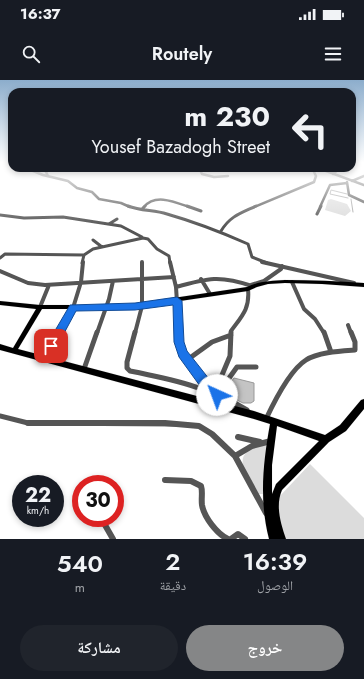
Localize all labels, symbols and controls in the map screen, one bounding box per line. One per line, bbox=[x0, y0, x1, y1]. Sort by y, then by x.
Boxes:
text: 16:37 bbox=[20, 3, 61, 25]
text: Routely bbox=[152, 41, 212, 67]
icon: search bbox=[20, 43, 42, 65]
icon: menu bbox=[322, 43, 344, 65]
text: 230 m bbox=[184, 96, 270, 137]
icon: left bbox=[284, 104, 336, 156]
text: Yousef Bazadogh Street bbox=[92, 134, 270, 160]
pin bbox=[34, 329, 68, 363]
icon: arrive bbox=[40, 335, 62, 357]
position arrow bbox=[196, 374, 238, 416]
speed limit sign: 30 bbox=[72, 475, 124, 527]
text: 22 bbox=[25, 481, 51, 510]
text: km/h bbox=[27, 503, 49, 518]
text: 2 bbox=[165, 544, 180, 579]
text: 16:39 bbox=[243, 544, 307, 579]
text: 540 bbox=[57, 546, 103, 581]
text: دقيقة bbox=[160, 576, 186, 595]
text: الوصول bbox=[257, 576, 293, 595]
text: m bbox=[75, 578, 85, 597]
button: مشاركة bbox=[20, 625, 178, 671]
button: خروج bbox=[186, 625, 344, 671]

